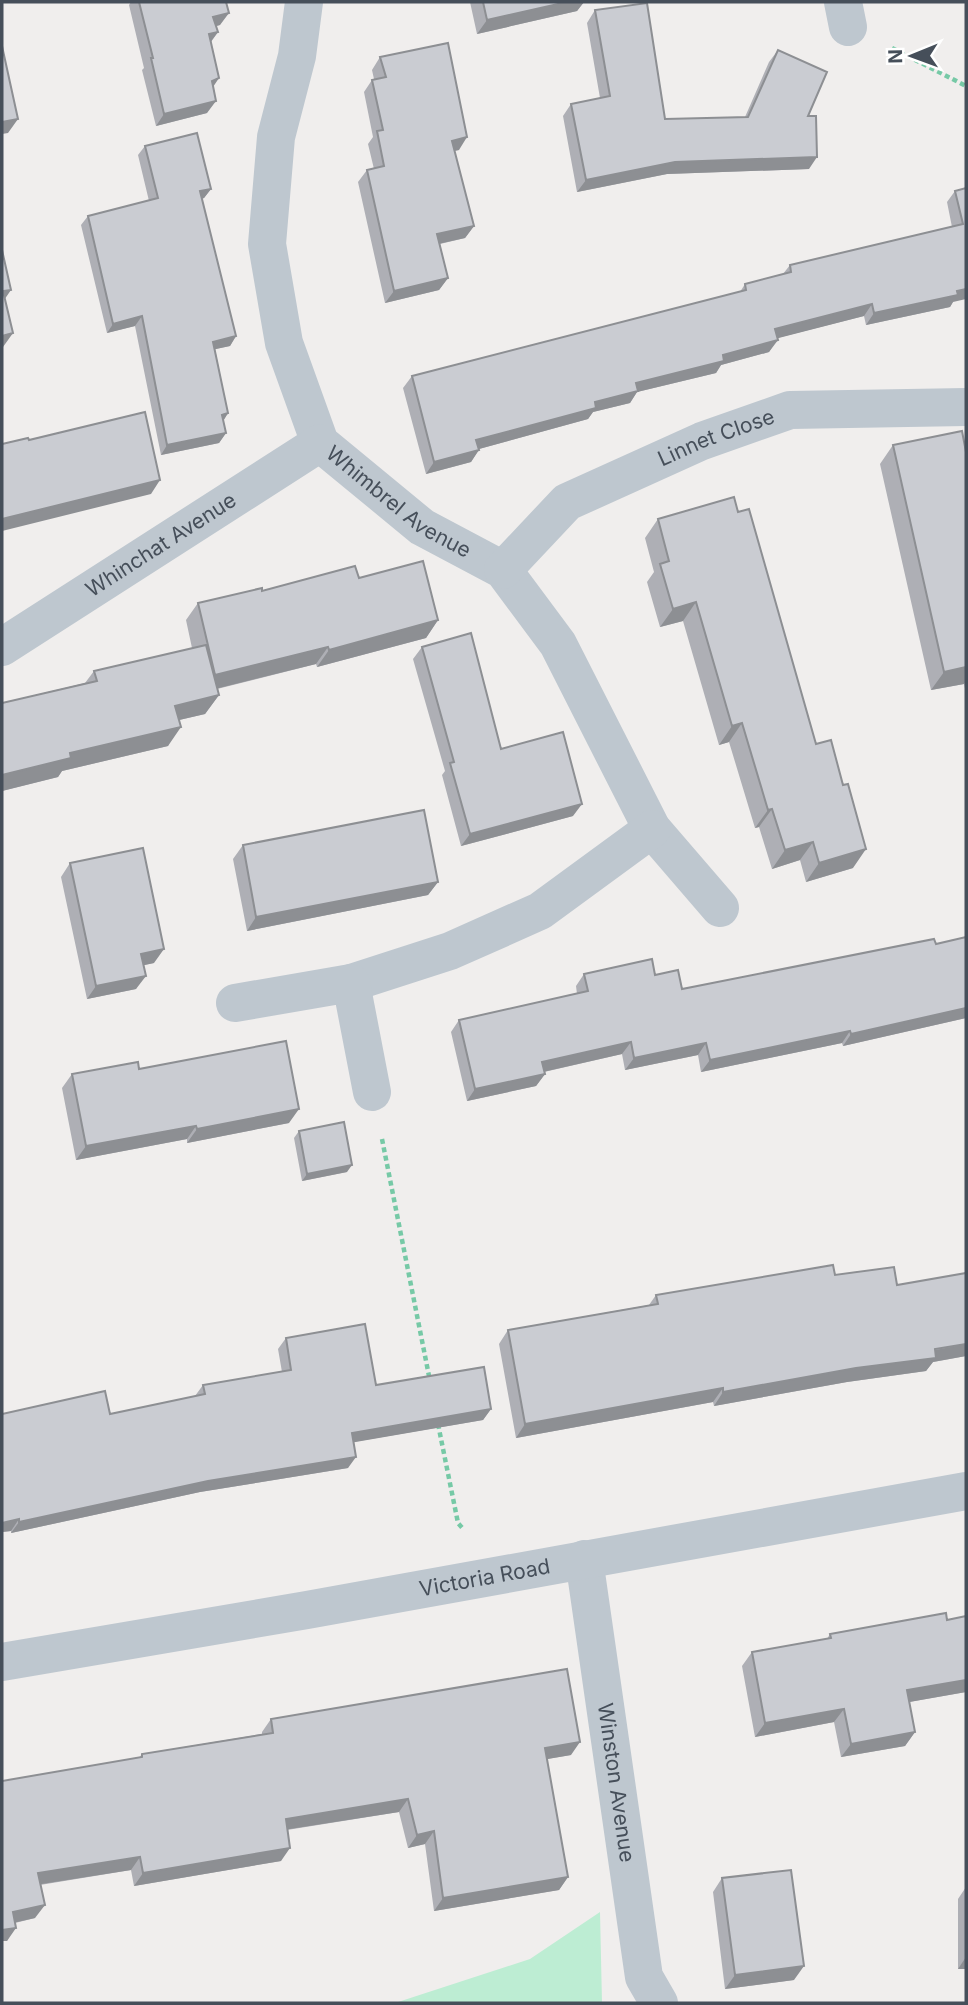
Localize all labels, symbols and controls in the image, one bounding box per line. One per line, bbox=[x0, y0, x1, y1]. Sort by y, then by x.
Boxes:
north arrow bbox=[877, 21, 947, 91]
text: N bbox=[884, 49, 907, 64]
street label: Linnet Close bbox=[654, 403, 778, 471]
street label: Whimbrel Avenue bbox=[321, 440, 476, 563]
street label: Whinchat Avenue bbox=[81, 487, 241, 602]
street label: Victoria Road bbox=[417, 1553, 552, 1601]
street label: Winston Avenue bbox=[593, 1701, 640, 1864]

